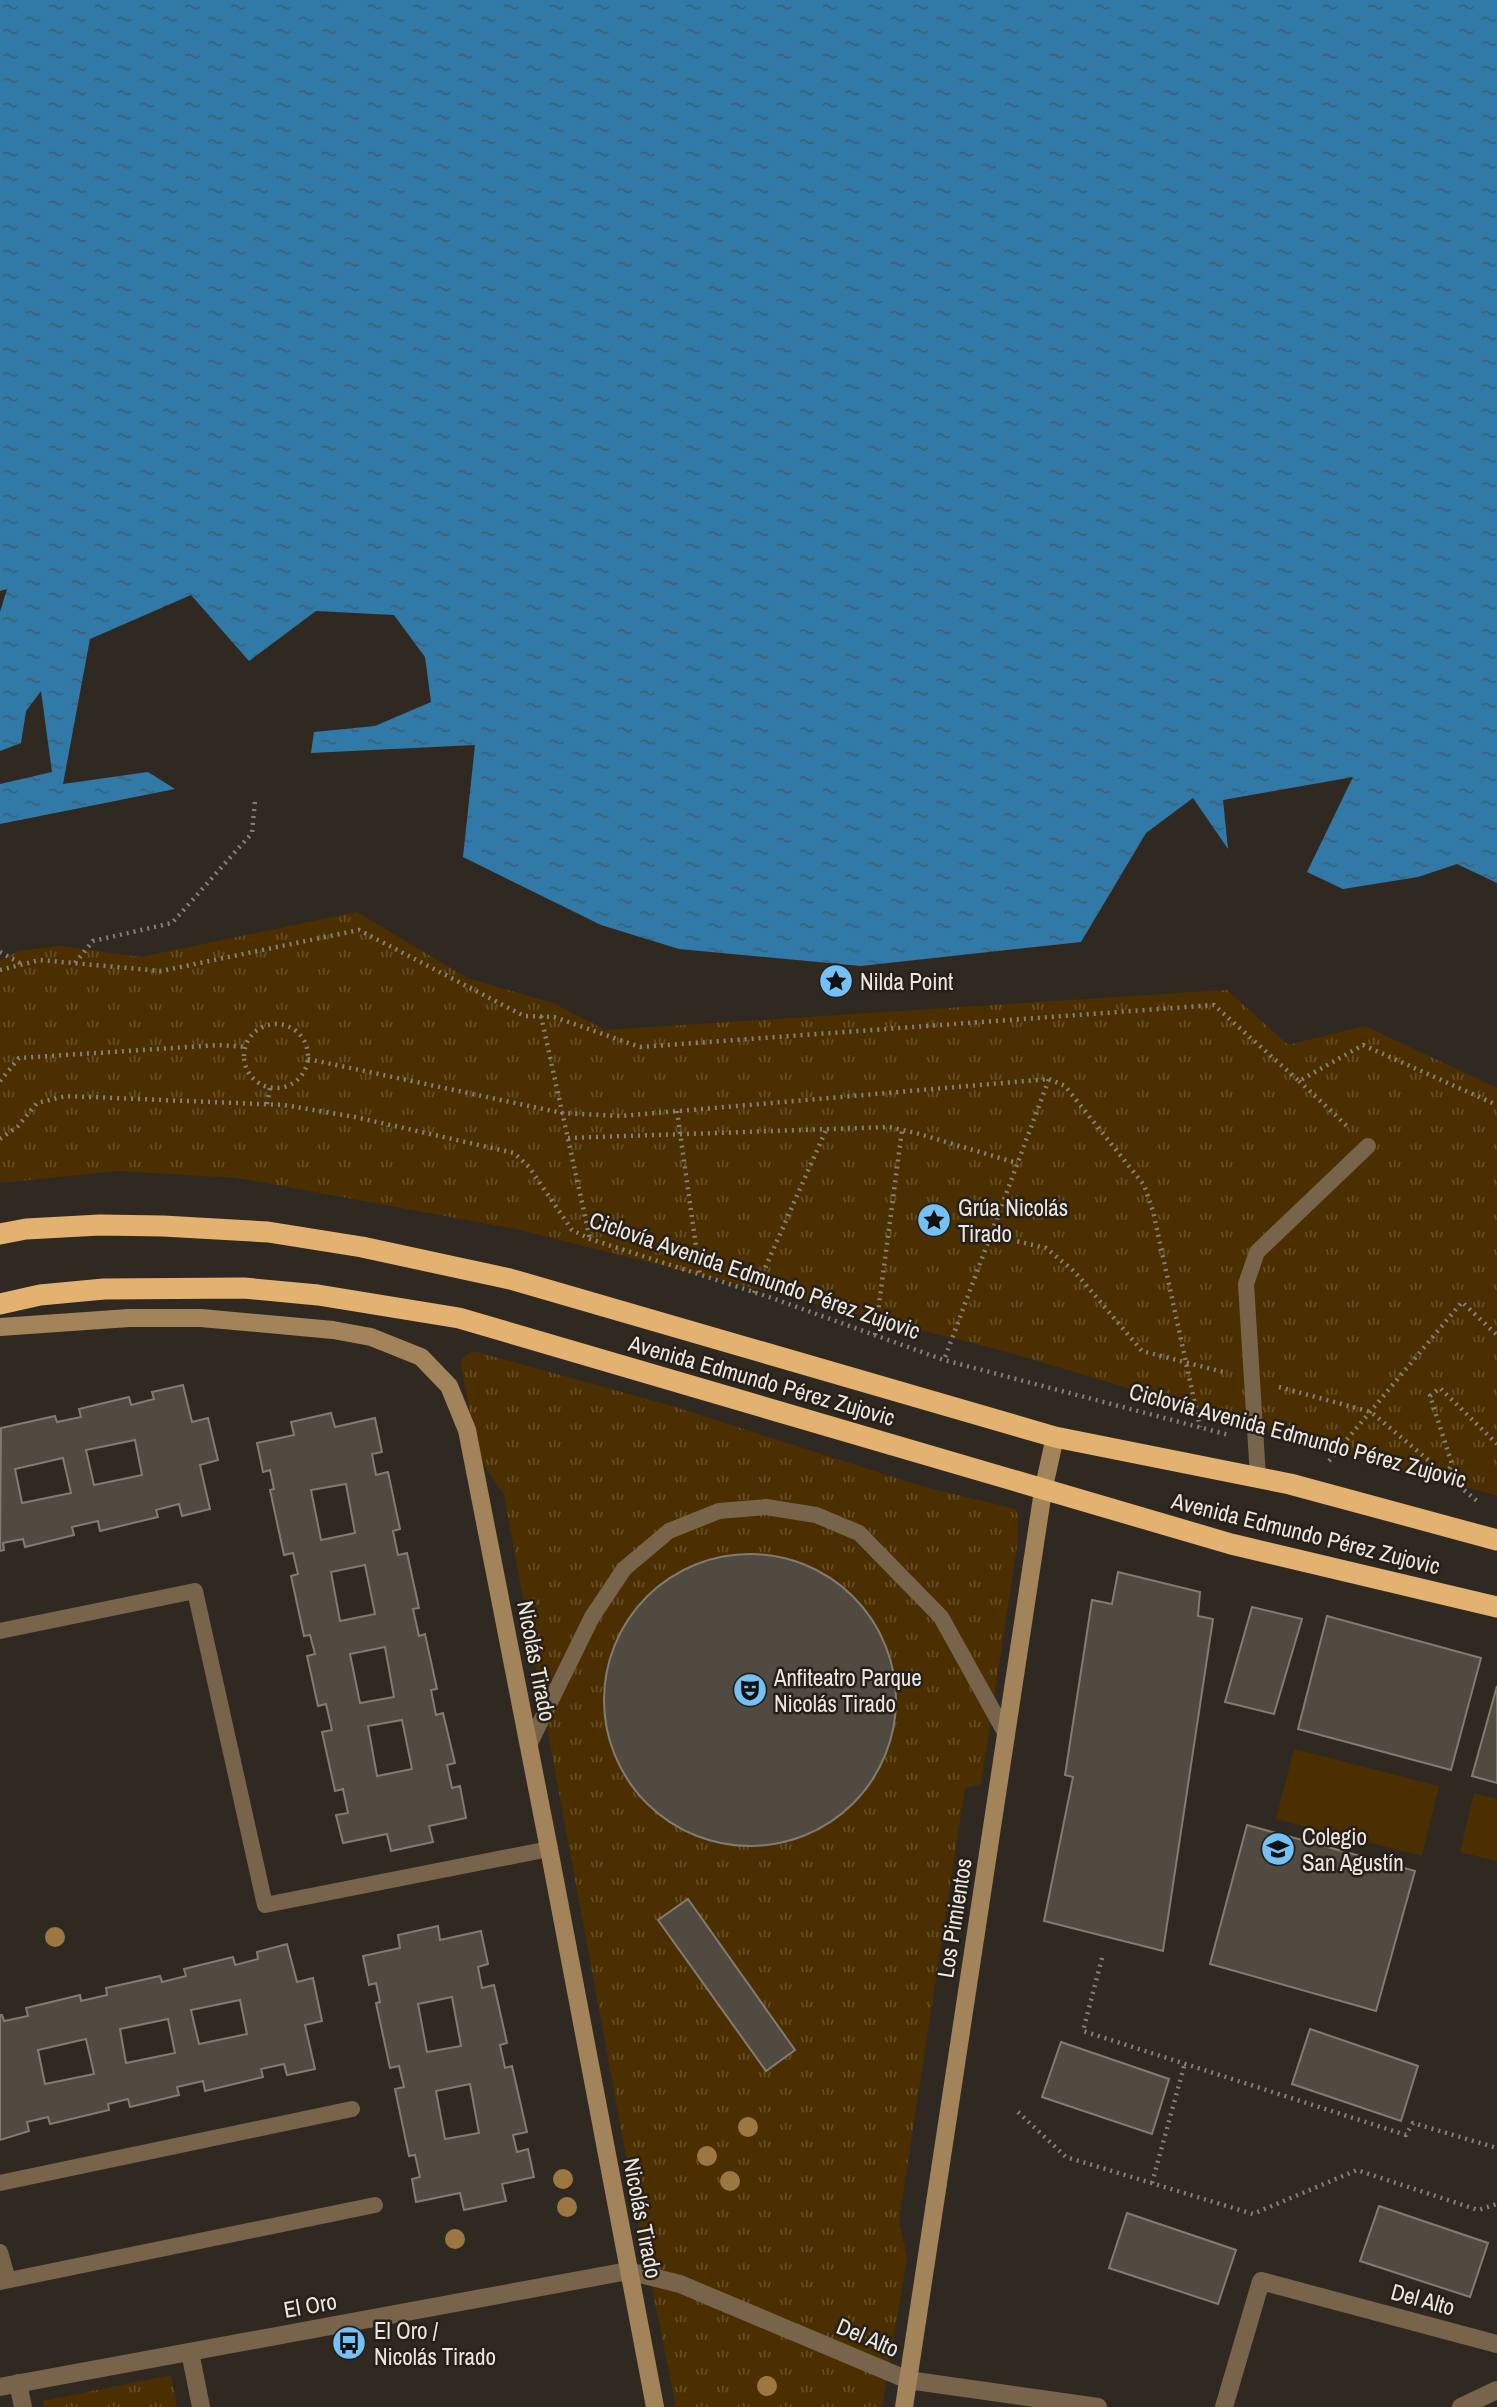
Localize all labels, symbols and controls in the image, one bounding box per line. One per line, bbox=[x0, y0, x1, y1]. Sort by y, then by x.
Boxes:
place icon: Nilda Point bbox=[817, 962, 855, 1000]
place label: Nilda Point bbox=[860, 966, 953, 997]
place label: Grúa Nicolás Tirado bbox=[958, 1192, 1068, 1249]
place icon: Grúa Nicolás Tirado bbox=[915, 1201, 953, 1239]
street label: Ciclovía Avenida Edmundo Pérez Zujovic bbox=[586, 1204, 924, 1346]
street label: Avenida Edmundo Pérez Zujovic bbox=[624, 1327, 899, 1433]
street label: Ciclovía Avenida Edmundo Pérez Zujovic bbox=[1126, 1375, 1470, 1495]
street label: Avenida Edmundo Pérez Zujovic bbox=[1168, 1484, 1443, 1581]
street label: Nicolás Tirado bbox=[510, 1598, 564, 1724]
place label: Anfiteatro Parque Nicolás Tirado bbox=[773, 1662, 922, 1719]
theatre icon: Anfiteatro Parque Nicolás Tirado bbox=[731, 1671, 769, 1709]
place label: Colegio San Agustín bbox=[1302, 1821, 1404, 1878]
school or university icon: Colegio San Agustín bbox=[1259, 1830, 1297, 1868]
street label: Los Pimientos bbox=[929, 1856, 979, 1980]
street label: Nicolás Tirado bbox=[616, 2155, 670, 2281]
street label: Del Alto bbox=[1388, 2276, 1458, 2322]
street label: El Oro bbox=[281, 2285, 339, 2325]
street label: Del Alto bbox=[832, 2310, 904, 2364]
place label: El Oro / Nicolás Tirado bbox=[374, 2315, 496, 2372]
bus stop icon: El Oro / Nicolás Tirado bbox=[330, 2324, 368, 2362]

